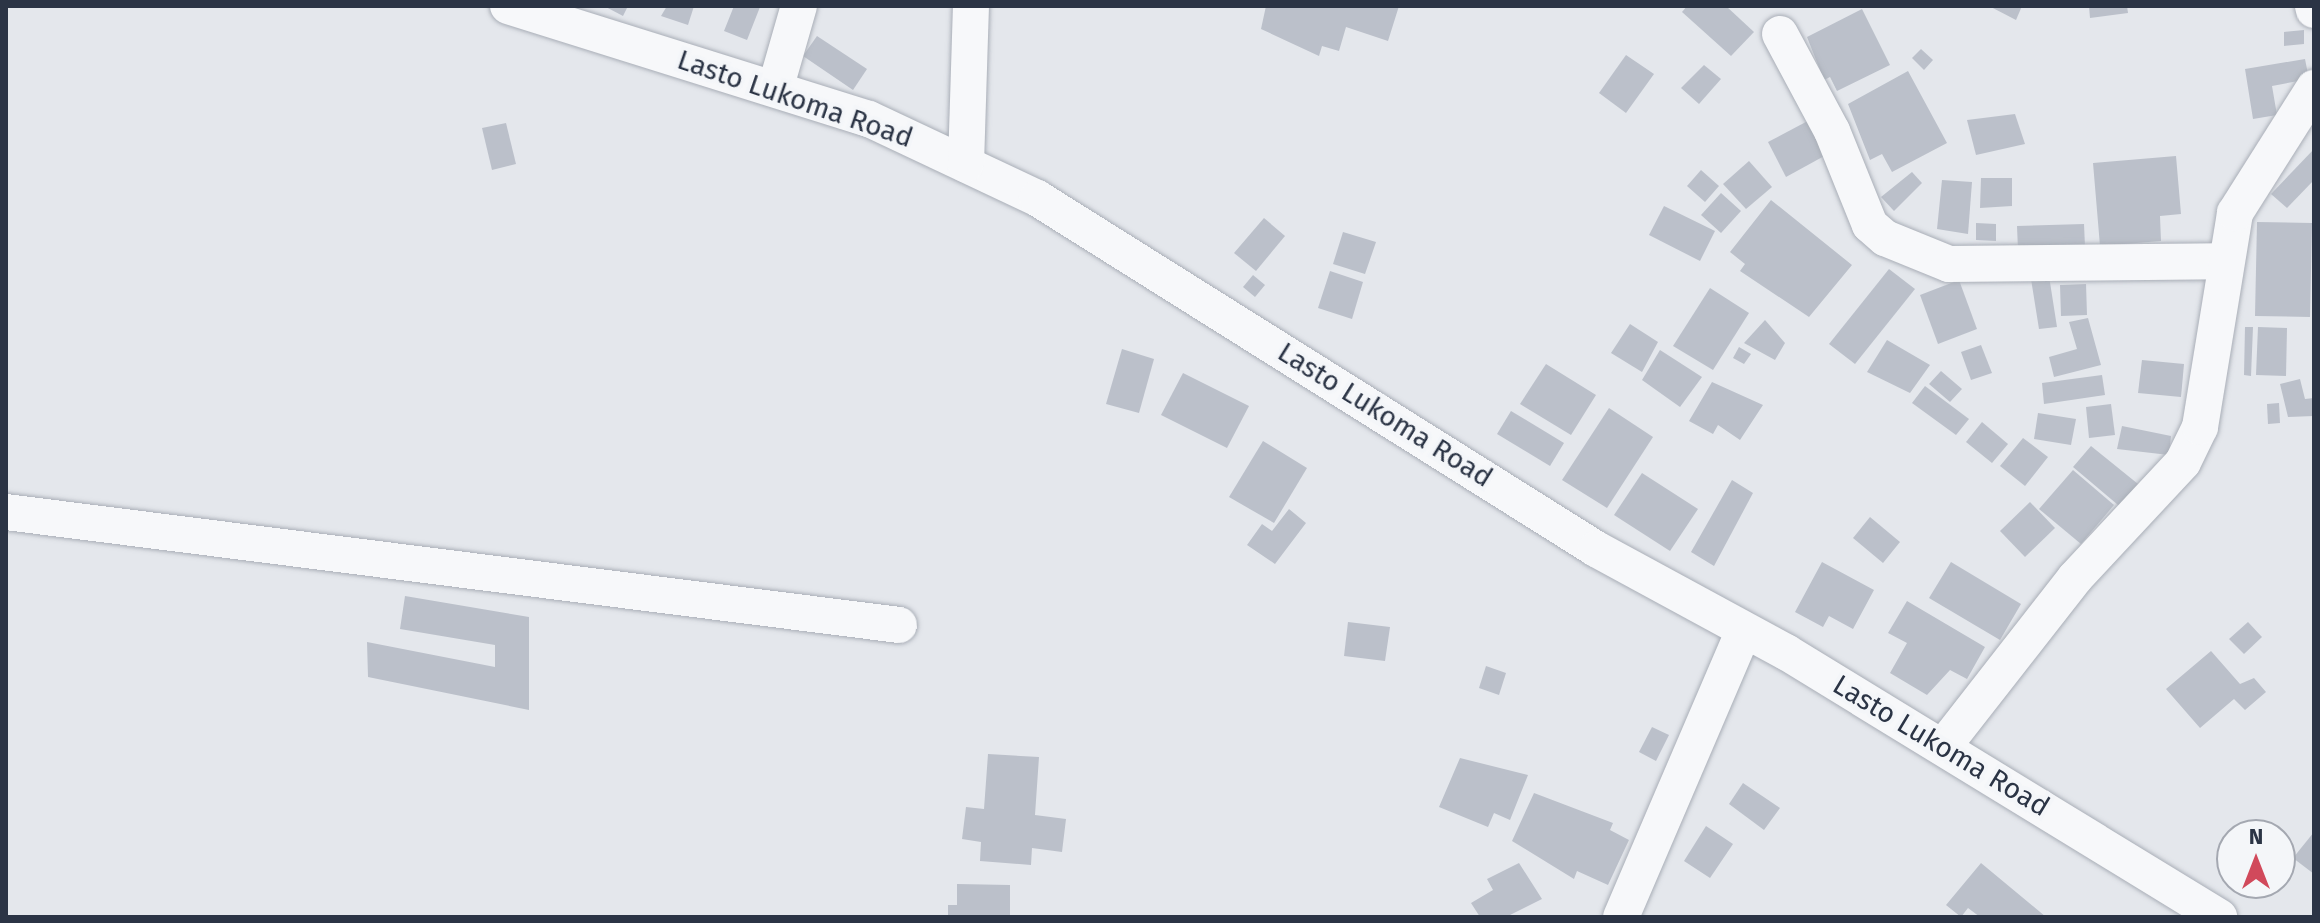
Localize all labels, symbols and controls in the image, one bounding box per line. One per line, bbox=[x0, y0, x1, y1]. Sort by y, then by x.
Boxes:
street label: Lasto Lukoma Road bbox=[673, 43, 917, 155]
street label: Lasto Lukoma Road bbox=[1272, 335, 1498, 495]
street label: Lasto Lukoma Road bbox=[1827, 668, 2055, 824]
north arrow bbox=[2216, 819, 2296, 899]
text: N bbox=[2249, 823, 2263, 850]

